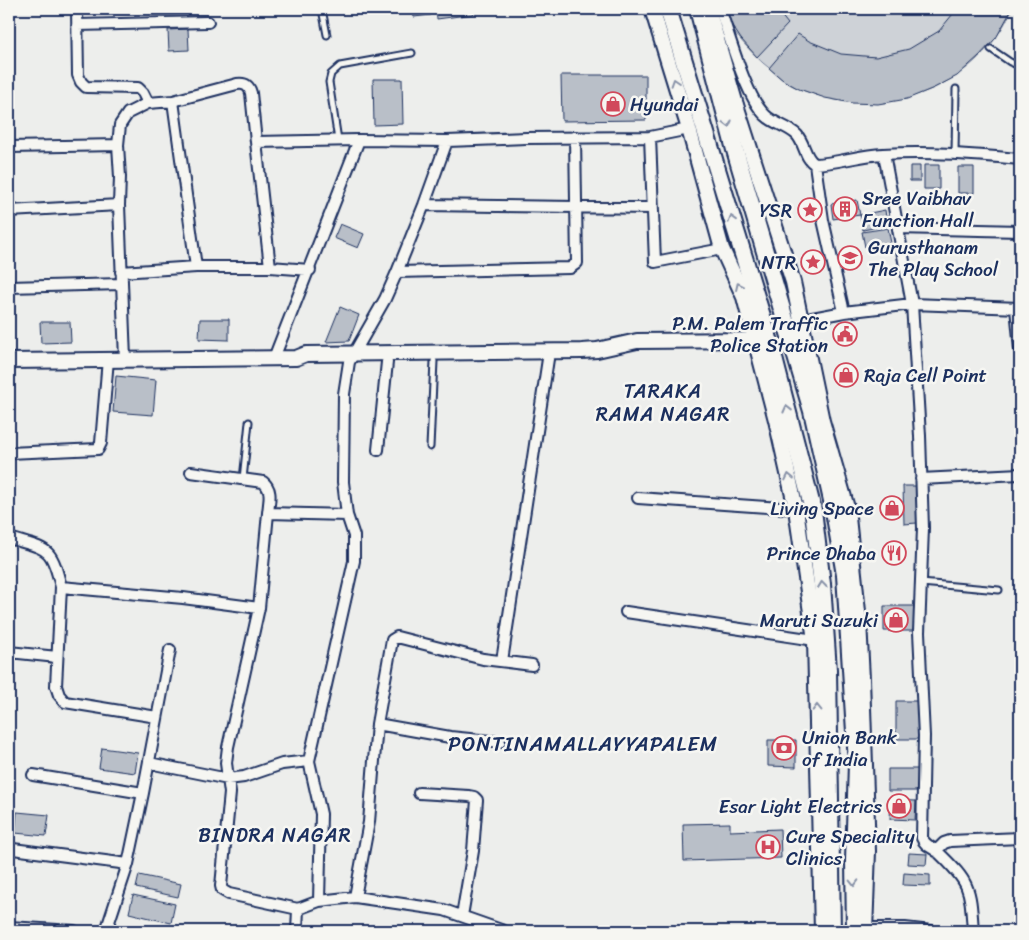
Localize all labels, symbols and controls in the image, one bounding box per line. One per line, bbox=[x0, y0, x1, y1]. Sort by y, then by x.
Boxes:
one-way arrow bbox=[670, 78, 680, 86]
place label: Hyundai bbox=[630, 88, 699, 121]
shop icon: Hyundai bbox=[600, 91, 626, 117]
one-way arrow bbox=[722, 119, 733, 128]
place label: Sree Vaibhav Function Hall bbox=[862, 182, 974, 237]
place label: YSR bbox=[760, 194, 792, 227]
building icon: Sree Vaibhav Function Hall bbox=[832, 196, 858, 222]
place icon: YSR bbox=[797, 197, 823, 223]
one-way arrow bbox=[728, 216, 738, 224]
place label: Gurusthanam The Play School bbox=[868, 231, 999, 286]
school or university icon: Gurusthanam The Play School bbox=[837, 245, 863, 271]
place label: NTR bbox=[761, 246, 796, 279]
place icon: NTR bbox=[800, 249, 826, 275]
one-way arrow bbox=[735, 282, 746, 291]
place label: P.M. Palem Traffic Police Station bbox=[672, 307, 829, 362]
public building icon: P.M. Palem Traffic Police Station bbox=[832, 321, 858, 347]
place label: Raja Cell Point bbox=[864, 359, 987, 392]
shop icon: Raja Cell Point bbox=[833, 362, 859, 388]
district label: TARAKA RAMA NAGAR bbox=[596, 374, 730, 432]
one-way arrow bbox=[782, 405, 793, 414]
one-way arrow bbox=[784, 473, 795, 482]
place label: Living Space bbox=[770, 492, 874, 525]
shop icon: Living Space bbox=[879, 495, 905, 521]
place label: Prince Dhaba bbox=[766, 537, 876, 570]
restaurant icon: Prince Dhaba bbox=[881, 540, 907, 566]
one-way arrow bbox=[817, 581, 828, 589]
place label: Maruti Suzuki bbox=[760, 604, 879, 637]
shop icon: Maruti Suzuki bbox=[883, 607, 909, 633]
one-way arrow bbox=[812, 703, 822, 711]
place label: Union Bank of India bbox=[802, 721, 898, 776]
district label: PONTINAMALLAYYAPALEM bbox=[448, 725, 718, 763]
bank icon: Union Bank of India bbox=[771, 735, 797, 761]
place label: Esar Light Electrics bbox=[719, 790, 882, 823]
shop icon: Esar Light Electrics bbox=[886, 793, 912, 819]
district label: BINDRA NAGAR bbox=[198, 818, 352, 853]
place label: Cure Speciality Clinics bbox=[786, 820, 915, 875]
hospital icon: Cure Speciality Clinics bbox=[755, 834, 781, 860]
one-way arrow bbox=[849, 880, 859, 887]

